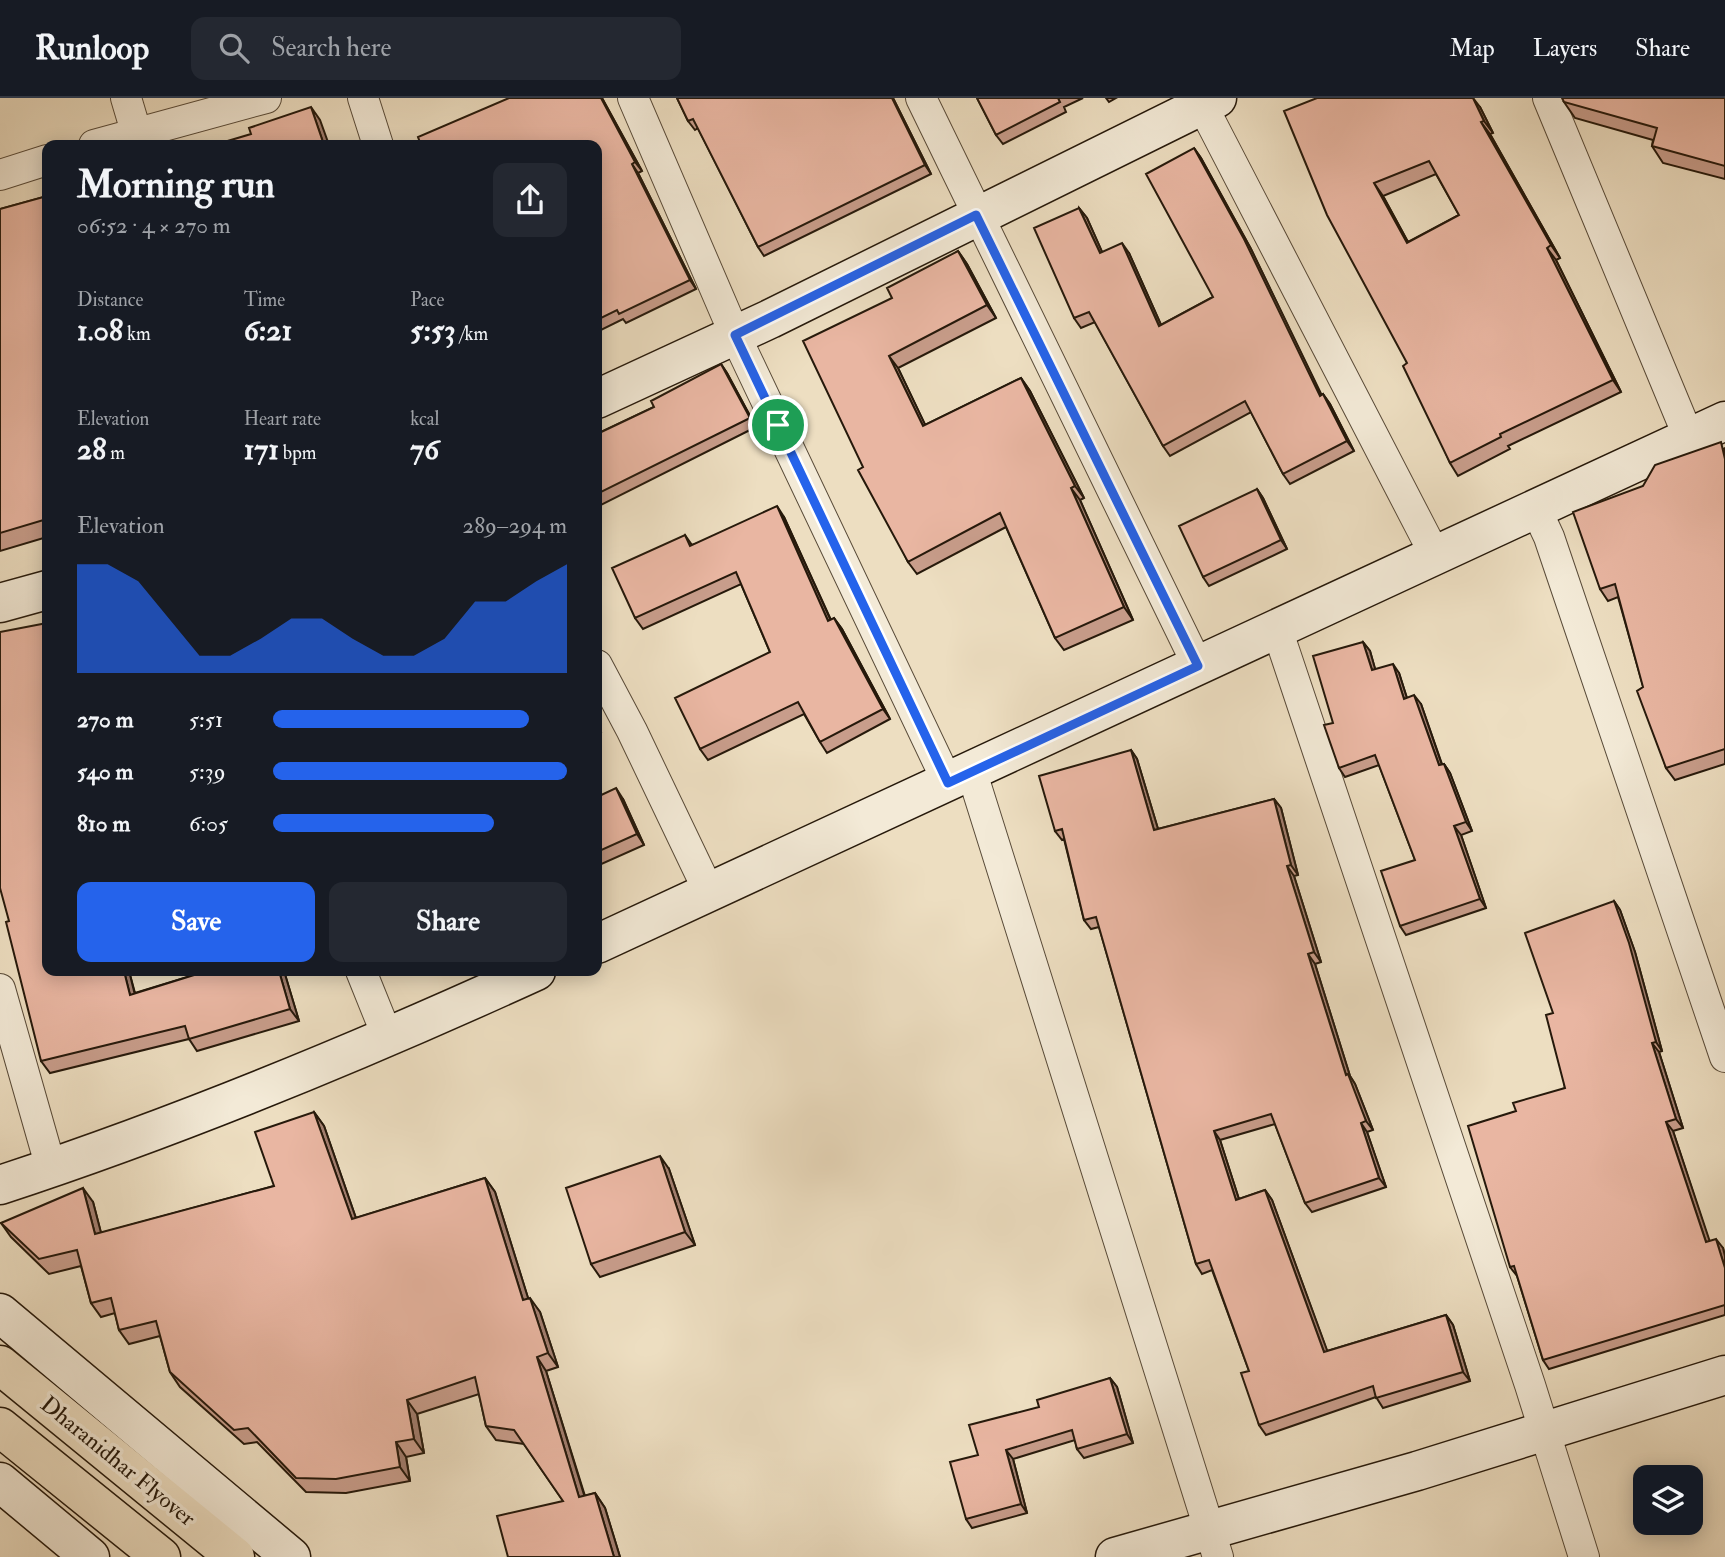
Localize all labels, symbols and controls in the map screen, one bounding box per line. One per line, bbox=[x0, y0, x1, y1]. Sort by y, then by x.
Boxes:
search box bbox=[191, 17, 681, 80]
text: Runloop bbox=[35, 28, 149, 69]
icon: search bbox=[215, 29, 253, 67]
text: Search here bbox=[271, 32, 391, 64]
text: Map bbox=[1450, 33, 1495, 64]
text: Layers bbox=[1533, 33, 1597, 64]
text: Share bbox=[1635, 33, 1690, 64]
text: Morning run bbox=[77, 161, 275, 209]
button: share bbox=[493, 163, 567, 237]
text: 06:52 · 4 × 270 m bbox=[77, 211, 231, 240]
text: Distance bbox=[77, 288, 143, 312]
text: Time bbox=[244, 288, 285, 312]
text: Pace bbox=[410, 288, 444, 312]
text: 1.08 bbox=[77, 312, 123, 349]
text: 6:21 bbox=[244, 312, 292, 349]
text: 5:53 bbox=[410, 312, 456, 349]
text: km bbox=[123, 322, 151, 346]
text: /km bbox=[456, 322, 488, 346]
pin bbox=[748, 395, 808, 455]
icon: arrive bbox=[759, 406, 797, 444]
text: Elevation bbox=[77, 407, 149, 431]
text: Heart rate bbox=[244, 407, 321, 431]
text: kcal bbox=[410, 407, 439, 431]
text: 28 bbox=[77, 431, 106, 468]
text: 171 bbox=[244, 431, 279, 468]
text: 76 bbox=[410, 431, 439, 468]
text: m bbox=[106, 441, 125, 465]
text: bpm bbox=[279, 441, 317, 465]
text: Elevation bbox=[77, 511, 165, 540]
text: 289–294 m bbox=[463, 511, 567, 540]
text: 270 m bbox=[77, 705, 134, 734]
text: 5:51 bbox=[189, 705, 223, 734]
text: 540 m bbox=[77, 757, 133, 786]
text: 5:39 bbox=[189, 757, 225, 786]
text: 810 m bbox=[77, 809, 130, 838]
text: 6:05 bbox=[189, 809, 228, 838]
button: Save bbox=[77, 882, 315, 962]
button: Share bbox=[329, 882, 567, 962]
street label: Dharanidhar Flyover bbox=[35, 1390, 202, 1533]
map controls bbox=[1633, 1465, 1703, 1535]
button: layers bbox=[1633, 1465, 1703, 1535]

